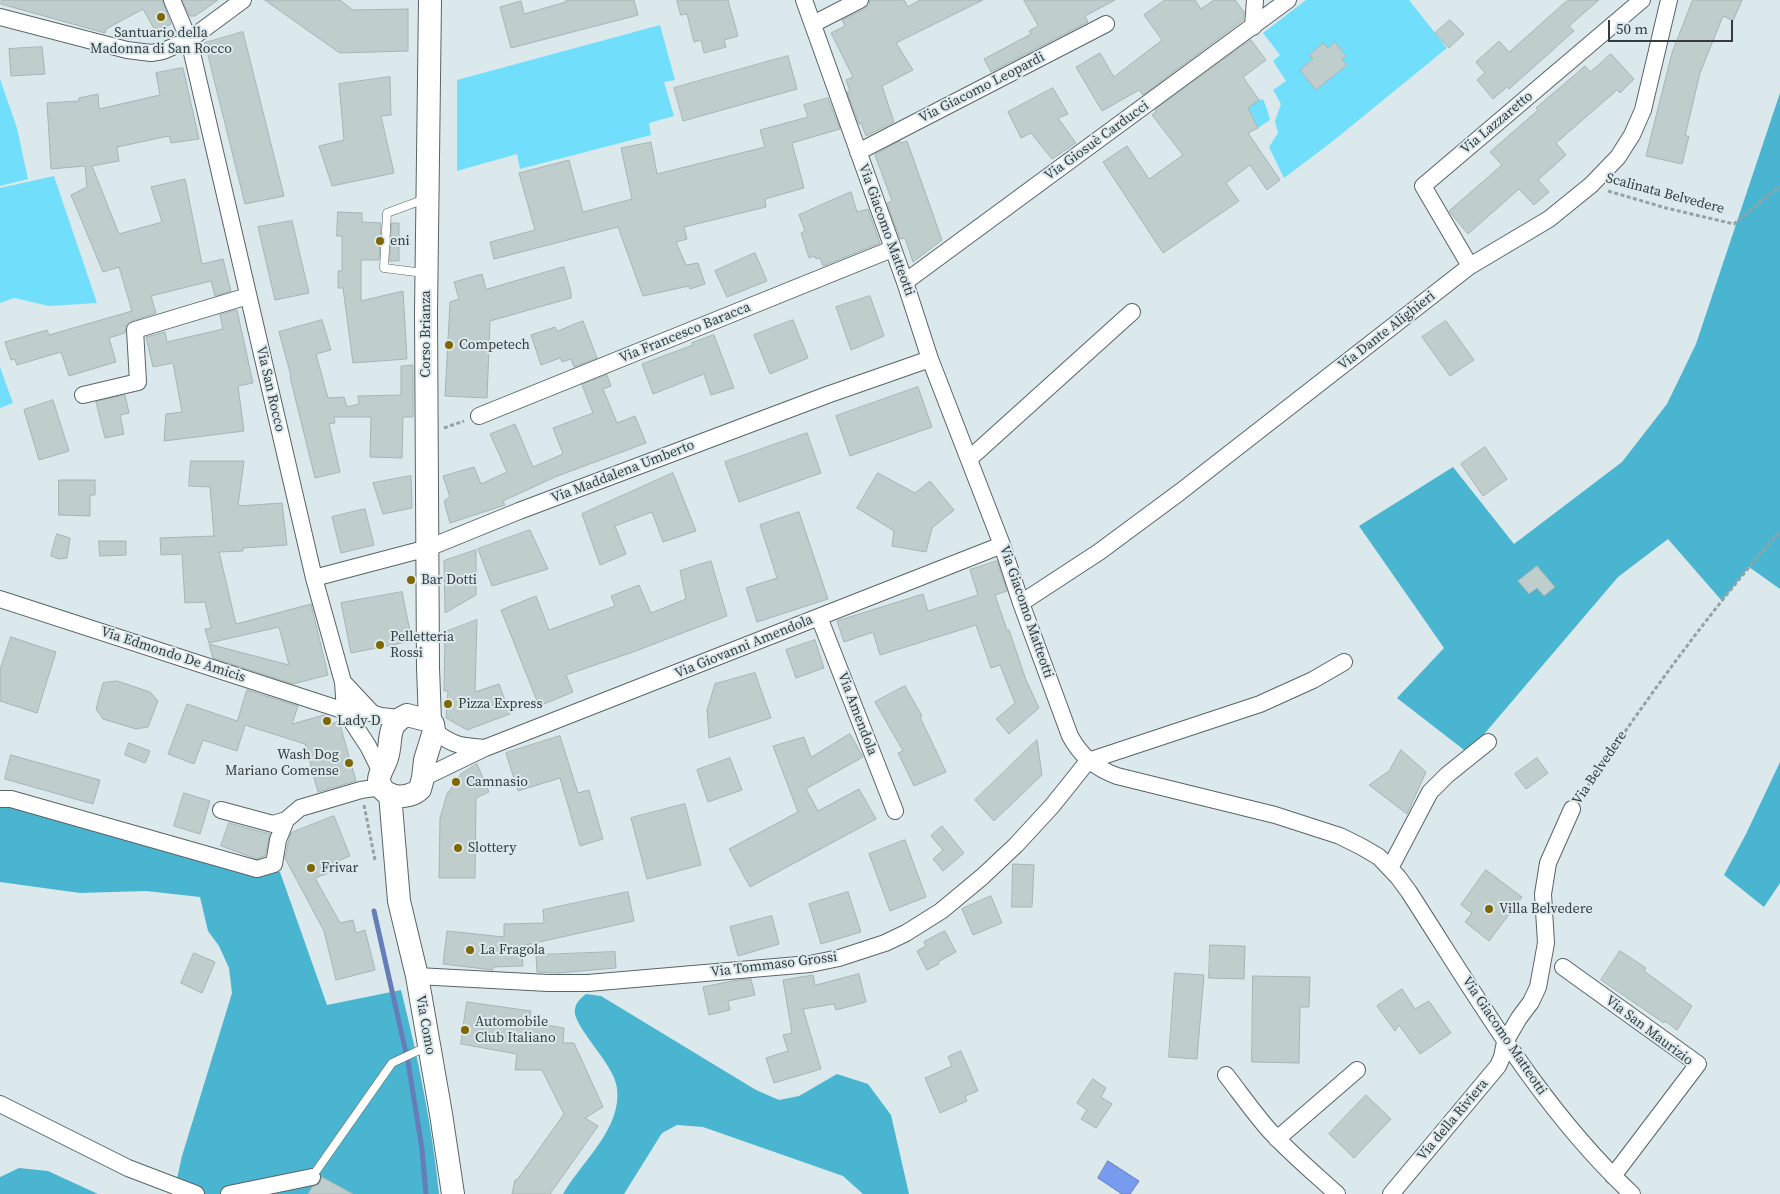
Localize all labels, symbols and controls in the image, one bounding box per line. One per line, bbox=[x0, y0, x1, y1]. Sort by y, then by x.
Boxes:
scale bar bbox=[1610, 10, 1735, 42]
marker: Santuario della Madonna di San Rocco bbox=[155, 11, 167, 23]
text: 50 m bbox=[1616, 18, 1648, 39]
place label: Santuario della Madonna di San Rocco bbox=[90, 25, 232, 58]
street label: Via Giacomo Leopardi bbox=[916, 49, 1048, 127]
street label: Via Lazzaretto bbox=[1458, 88, 1536, 158]
street label: Via Giosuè Carducci bbox=[1042, 98, 1152, 184]
street label: Via Giacomo Matteotti bbox=[854, 162, 918, 298]
street label: Scalinata Belvedere bbox=[1604, 170, 1726, 218]
place label: eni bbox=[390, 233, 410, 249]
marker: eni bbox=[374, 235, 386, 247]
street label: Via Dante Alighieri bbox=[1335, 288, 1439, 374]
street label: Corso Brianza bbox=[418, 290, 434, 378]
street label: Via Francesco Baracca bbox=[617, 299, 753, 367]
place label: Competech bbox=[459, 337, 530, 353]
marker: Competech bbox=[443, 339, 455, 351]
street label: Via San Rocco bbox=[252, 344, 288, 434]
street label: Via Maddalena Umberto bbox=[549, 437, 697, 507]
street label: Via Giacomo Matteotti bbox=[995, 543, 1057, 681]
place label: Bar Dotti bbox=[421, 572, 477, 588]
marker: Bar Dotti bbox=[405, 574, 417, 586]
street label: Via Giovanni Amendola bbox=[672, 612, 816, 682]
street label: Via Edmondo De Amicis bbox=[99, 624, 247, 686]
place label: Pelletteria Rossi bbox=[390, 629, 454, 662]
marker: Pelletteria Rossi bbox=[374, 639, 386, 651]
street label: Via Amendola bbox=[833, 670, 881, 758]
place label: Pizza Express bbox=[458, 696, 542, 712]
marker: Pizza Express bbox=[442, 698, 454, 710]
place label: Lady D bbox=[337, 713, 381, 729]
marker: Lady D bbox=[321, 715, 333, 727]
street label: Via Belvedere bbox=[1569, 728, 1631, 808]
place label: Wash Dog Mariano Comense bbox=[225, 747, 339, 780]
marker: Wash Dog Mariano Comense bbox=[343, 757, 355, 769]
place label: Camnasio bbox=[466, 774, 528, 790]
marker: Camnasio bbox=[450, 776, 462, 788]
place label: Slottery bbox=[468, 840, 516, 856]
marker: Slottery bbox=[452, 842, 464, 854]
place label: Frivar bbox=[321, 860, 359, 876]
marker: Frivar bbox=[305, 862, 317, 874]
place label: Villa Belvedere bbox=[1499, 901, 1593, 917]
marker: Villa Belvedere bbox=[1483, 903, 1495, 915]
place label: La Fragola bbox=[480, 942, 545, 958]
marker: La Fragola bbox=[464, 944, 476, 956]
street label: Via Tommaso Grossi bbox=[710, 949, 838, 981]
street label: Via Giacomo Matteotti bbox=[1458, 974, 1550, 1098]
street label: Via San Maurizio bbox=[1602, 993, 1696, 1069]
street label: Via Como bbox=[411, 994, 439, 1056]
place label: Automobile Club Italiano bbox=[475, 1014, 556, 1046]
marker: Automobile Club Italiano bbox=[459, 1024, 471, 1036]
street label: Via della Riviera bbox=[1414, 1076, 1492, 1164]

